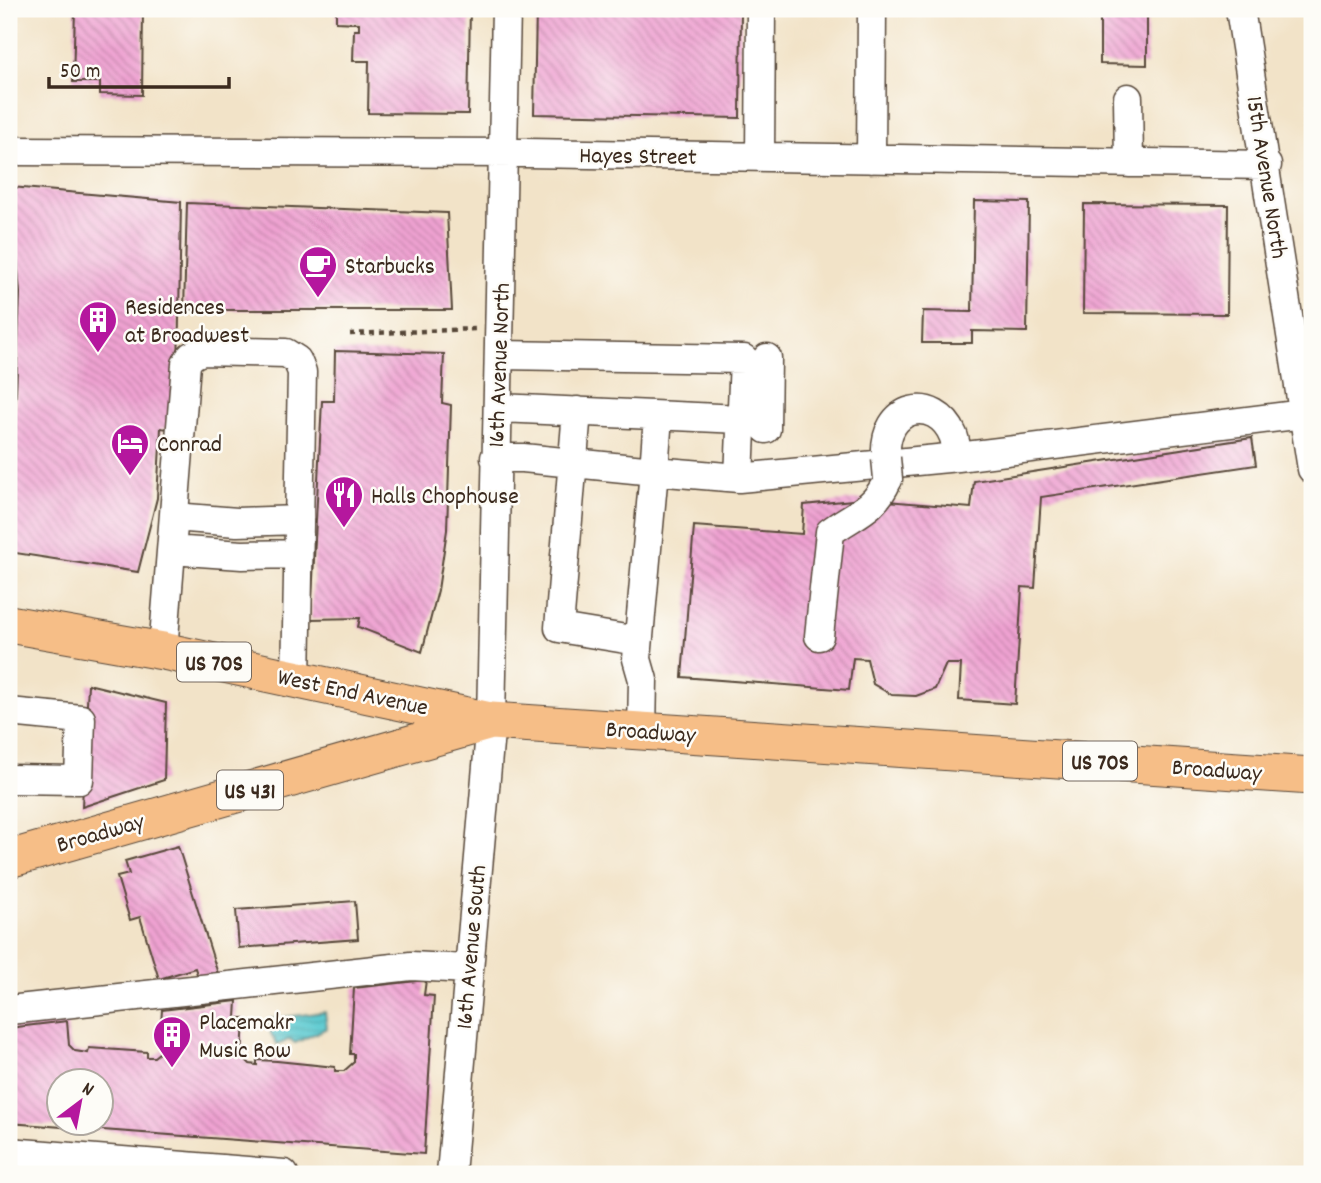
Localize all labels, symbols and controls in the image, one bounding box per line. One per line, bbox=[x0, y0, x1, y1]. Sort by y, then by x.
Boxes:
scale bar bbox=[49, 46, 229, 90]
text: 50 m bbox=[60, 58, 100, 88]
street label: 15th Avenue North bbox=[1235, 94, 1295, 261]
street label: Hayes Street bbox=[579, 140, 697, 176]
cafe icon: Starbucks bbox=[297, 244, 339, 299]
place label: Starbucks bbox=[345, 251, 435, 285]
street label: 16th Avenue North bbox=[481, 282, 521, 448]
place label: Residences at Broadwest bbox=[125, 292, 249, 354]
building icon: Residences at Broadwest bbox=[77, 299, 119, 354]
hotel icon: Conrad bbox=[109, 422, 151, 477]
place label: Conrad bbox=[157, 429, 222, 463]
restaurant icon: Halls Chophouse bbox=[323, 474, 365, 529]
place label: Halls Chophouse bbox=[371, 481, 519, 515]
road number: US 70S bbox=[177, 642, 251, 682]
street label: West End Avenue bbox=[274, 661, 431, 726]
street label: Broadway bbox=[605, 714, 698, 754]
road number: US 70S bbox=[1063, 741, 1137, 780]
street label: Broadway bbox=[1171, 752, 1264, 792]
road number: US 431 bbox=[217, 770, 283, 810]
street label: Broadway bbox=[53, 806, 150, 864]
street label: 16th Avenue South bbox=[449, 864, 497, 1031]
place label: Placemakr Music Row bbox=[199, 1007, 294, 1069]
building icon: Placemakr Music Row bbox=[151, 1014, 193, 1069]
north arrow bbox=[46, 1068, 116, 1138]
text: N bbox=[76, 1077, 98, 1104]

